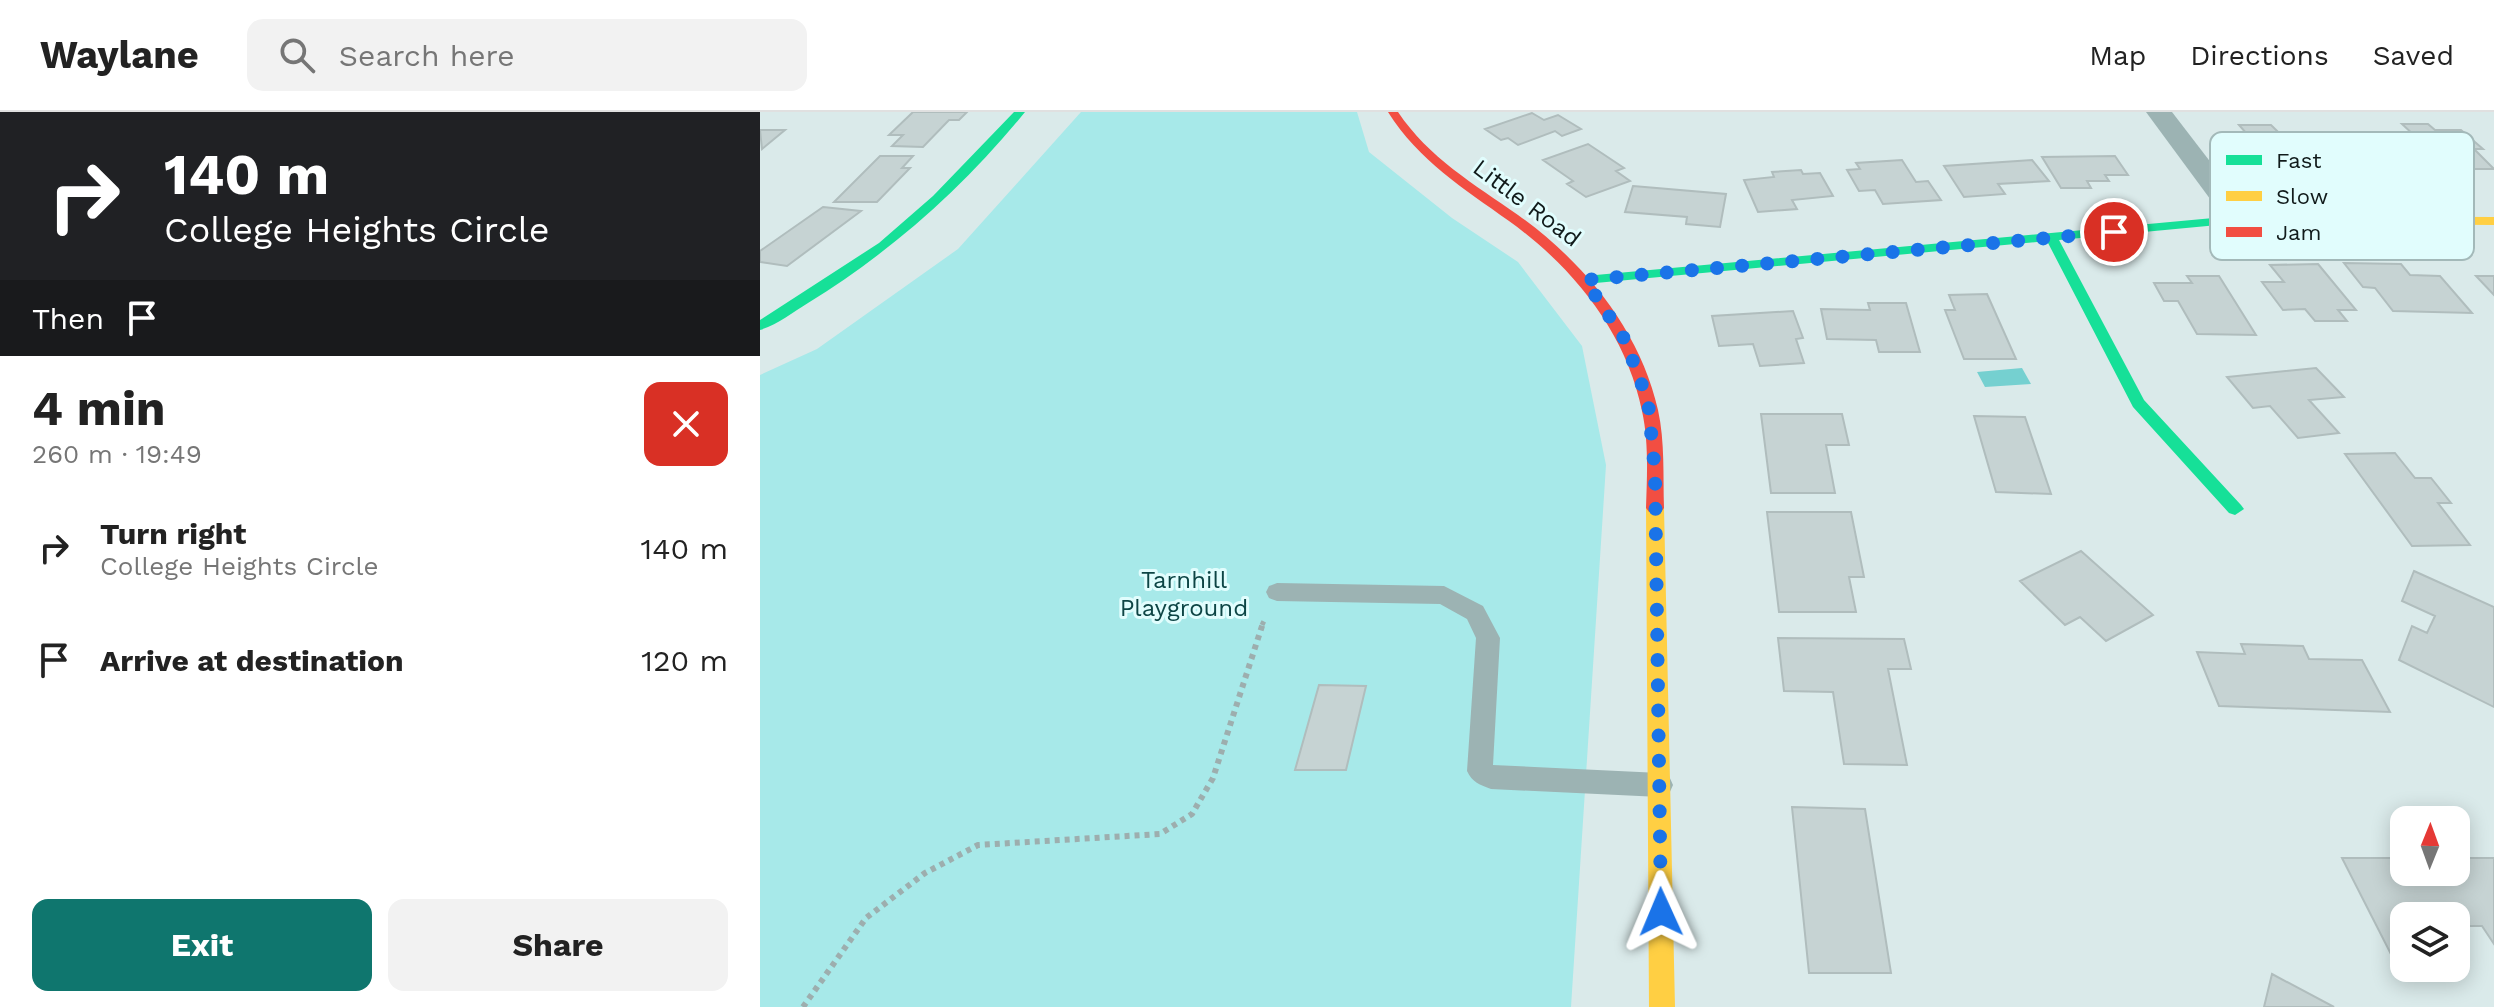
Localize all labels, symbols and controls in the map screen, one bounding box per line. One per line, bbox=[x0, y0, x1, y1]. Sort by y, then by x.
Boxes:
search box bbox=[247, 19, 807, 91]
text: Waylane bbox=[40, 33, 199, 77]
icon: search bbox=[275, 33, 319, 77]
text: Search here bbox=[339, 38, 515, 73]
text: Map bbox=[2089, 39, 2146, 72]
text: Directions bbox=[2190, 39, 2329, 72]
text: Saved bbox=[2373, 39, 2454, 72]
legend bbox=[2210, 132, 2474, 260]
text: 140 m bbox=[164, 142, 329, 208]
icon: right bbox=[32, 144, 136, 248]
text: Fast bbox=[2276, 148, 2322, 173]
street label: Little Road bbox=[1468, 154, 1586, 252]
text: Slow bbox=[2276, 184, 2328, 209]
pin bbox=[2080, 198, 2148, 266]
text: College Heights Circle bbox=[164, 209, 550, 251]
icon: arrive bbox=[2092, 210, 2136, 254]
text: Jam bbox=[2276, 220, 2321, 245]
icon: arrive bbox=[120, 296, 164, 340]
text: Then bbox=[32, 301, 104, 336]
text: 4 min bbox=[32, 380, 166, 437]
button: close bbox=[644, 382, 728, 466]
text: 260 m · 19:49 bbox=[32, 439, 202, 469]
text: Turn right bbox=[100, 516, 246, 551]
icon: right bbox=[32, 526, 76, 570]
text: 140 m bbox=[640, 531, 728, 566]
text: College Heights Circle bbox=[100, 551, 379, 581]
park label: Tarnhill Playground bbox=[1120, 566, 1248, 622]
icon: arrive bbox=[32, 638, 76, 682]
text: Arrive at destination bbox=[100, 643, 404, 678]
text: 120 m bbox=[641, 643, 728, 678]
north arrow bbox=[2390, 806, 2470, 886]
map controls bbox=[2390, 806, 2470, 982]
position arrow bbox=[1619, 870, 1703, 954]
button: Exit bbox=[32, 899, 372, 991]
button: Share bbox=[388, 899, 728, 991]
button: layers bbox=[2390, 902, 2470, 982]

